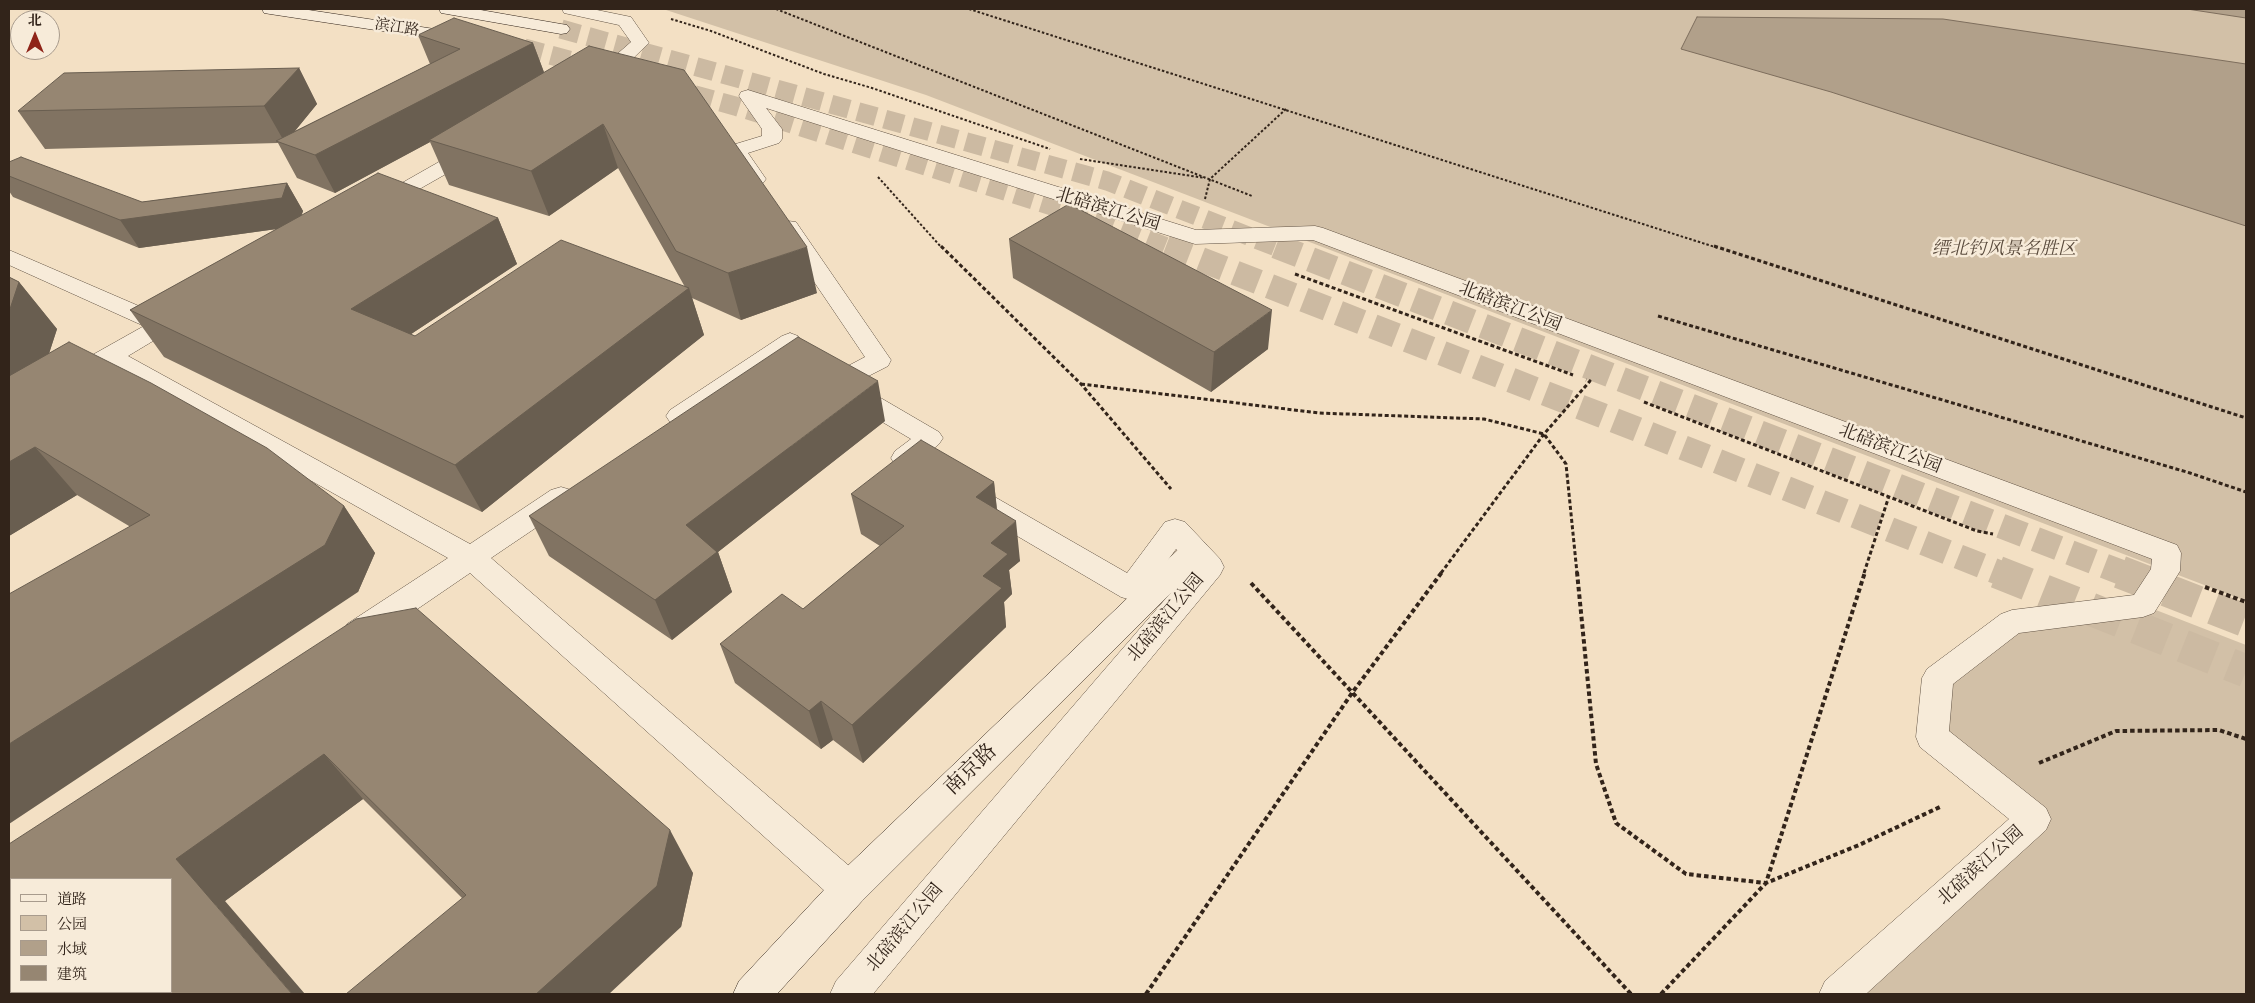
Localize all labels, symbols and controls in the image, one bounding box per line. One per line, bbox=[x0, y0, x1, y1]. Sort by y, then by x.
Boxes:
north arrow bbox=[10, 10, 60, 60]
text: 北 bbox=[28, 12, 42, 29]
street label: 滨江路 bbox=[373, 16, 421, 40]
street label: 北碚滨江公园 bbox=[1053, 184, 1163, 236]
park label: 缙北钓风景名胜区 bbox=[1932, 239, 2076, 261]
street label: 北碚滨江公园 bbox=[1456, 278, 1564, 336]
street label: 北碚滨江公园 bbox=[1836, 420, 1944, 478]
street label: 北碚滨江公园 bbox=[1123, 570, 1209, 666]
street label: 南京路 bbox=[940, 739, 1002, 801]
street label: 北碚滨江公园 bbox=[1934, 822, 2028, 910]
legend bbox=[10, 878, 172, 993]
street label: 北碚滨江公园 bbox=[862, 880, 948, 976]
text: 道路 bbox=[57, 890, 87, 908]
text: 公园 bbox=[57, 915, 87, 933]
text: 水域 bbox=[57, 940, 87, 958]
text: 建筑 bbox=[57, 965, 87, 983]

